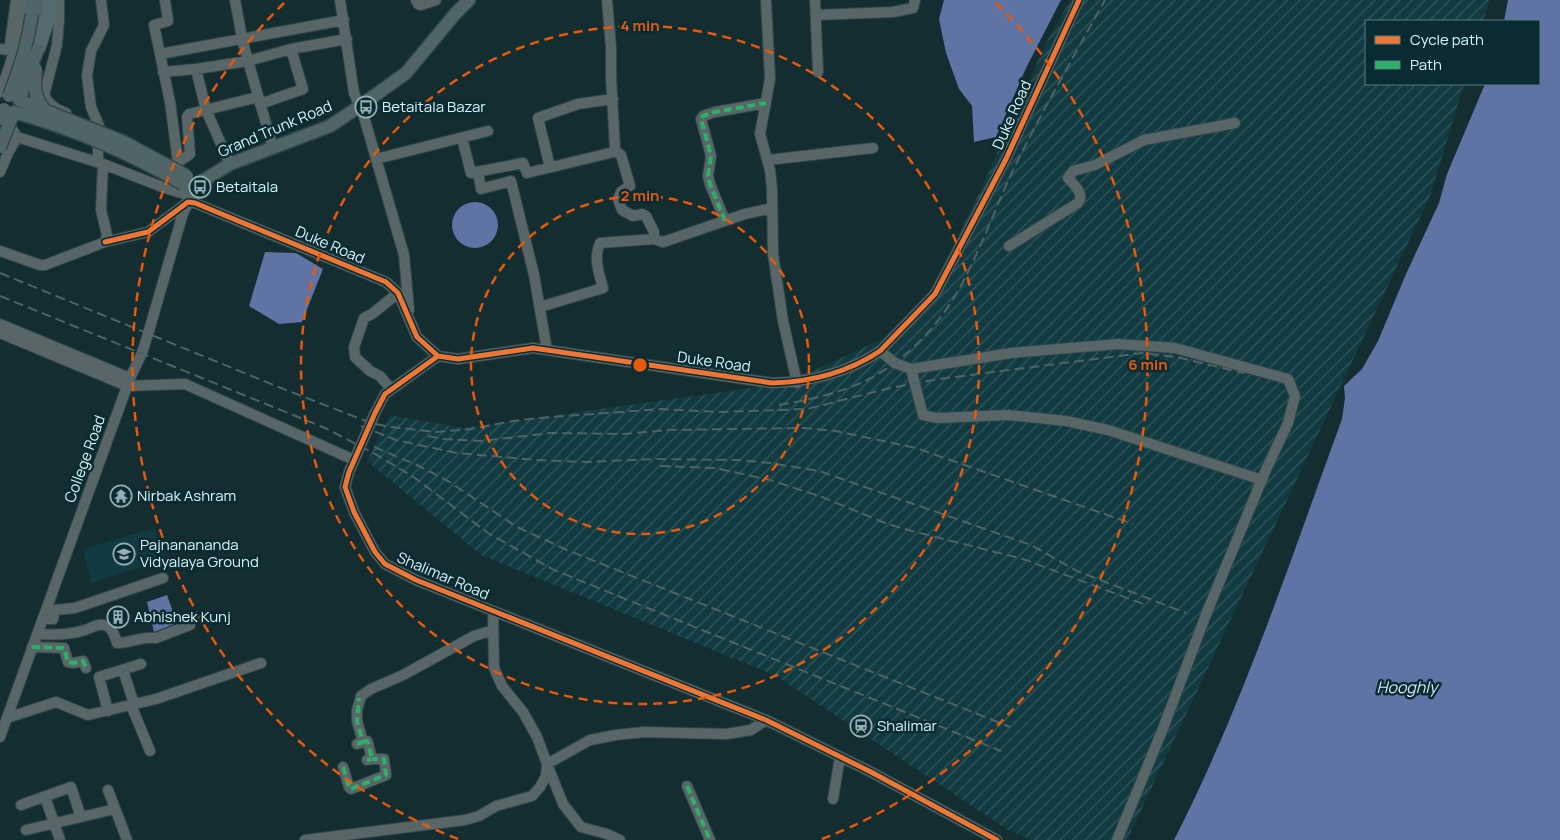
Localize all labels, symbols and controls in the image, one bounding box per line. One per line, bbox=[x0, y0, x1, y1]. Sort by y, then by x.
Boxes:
text: 4 min bbox=[620, 15, 660, 36]
legend bbox=[1365, 20, 1540, 85]
text: Cycle path bbox=[1410, 29, 1484, 50]
text: Path bbox=[1410, 54, 1442, 75]
street label: Duke Road bbox=[987, 77, 1036, 153]
street label: Grand Trunk Road bbox=[214, 95, 335, 162]
bus stop icon: Betaitala Bazar bbox=[354, 95, 378, 119]
place label: Betaitala Bazar bbox=[382, 96, 486, 117]
bus stop icon: Betaitala bbox=[188, 175, 212, 199]
place label: Betaitala bbox=[216, 176, 278, 197]
text: 2 min bbox=[620, 185, 660, 206]
street label: Duke Road bbox=[292, 220, 368, 269]
street label: Duke Road bbox=[676, 346, 752, 377]
text: 6 min bbox=[1128, 354, 1168, 375]
centre of rings bbox=[631, 356, 649, 374]
street label: College Road bbox=[59, 412, 110, 505]
temple icon: Nirbak Ashram bbox=[109, 484, 133, 508]
place label: Nirbak Ashram bbox=[137, 485, 236, 506]
place label: Pajnanananda Vidyalaya Ground bbox=[140, 534, 259, 572]
school or university icon: Pajnanananda Vidyalaya Ground bbox=[112, 542, 136, 566]
street label: Shalimar Road bbox=[394, 547, 493, 604]
building icon: Abhishek Kunj bbox=[106, 605, 130, 629]
place label: Abhishek Kunj bbox=[134, 606, 231, 627]
water label: Hooghly bbox=[1376, 676, 1440, 698]
station icon: Shalimar bbox=[849, 714, 873, 738]
place label: Shalimar bbox=[877, 715, 938, 736]

